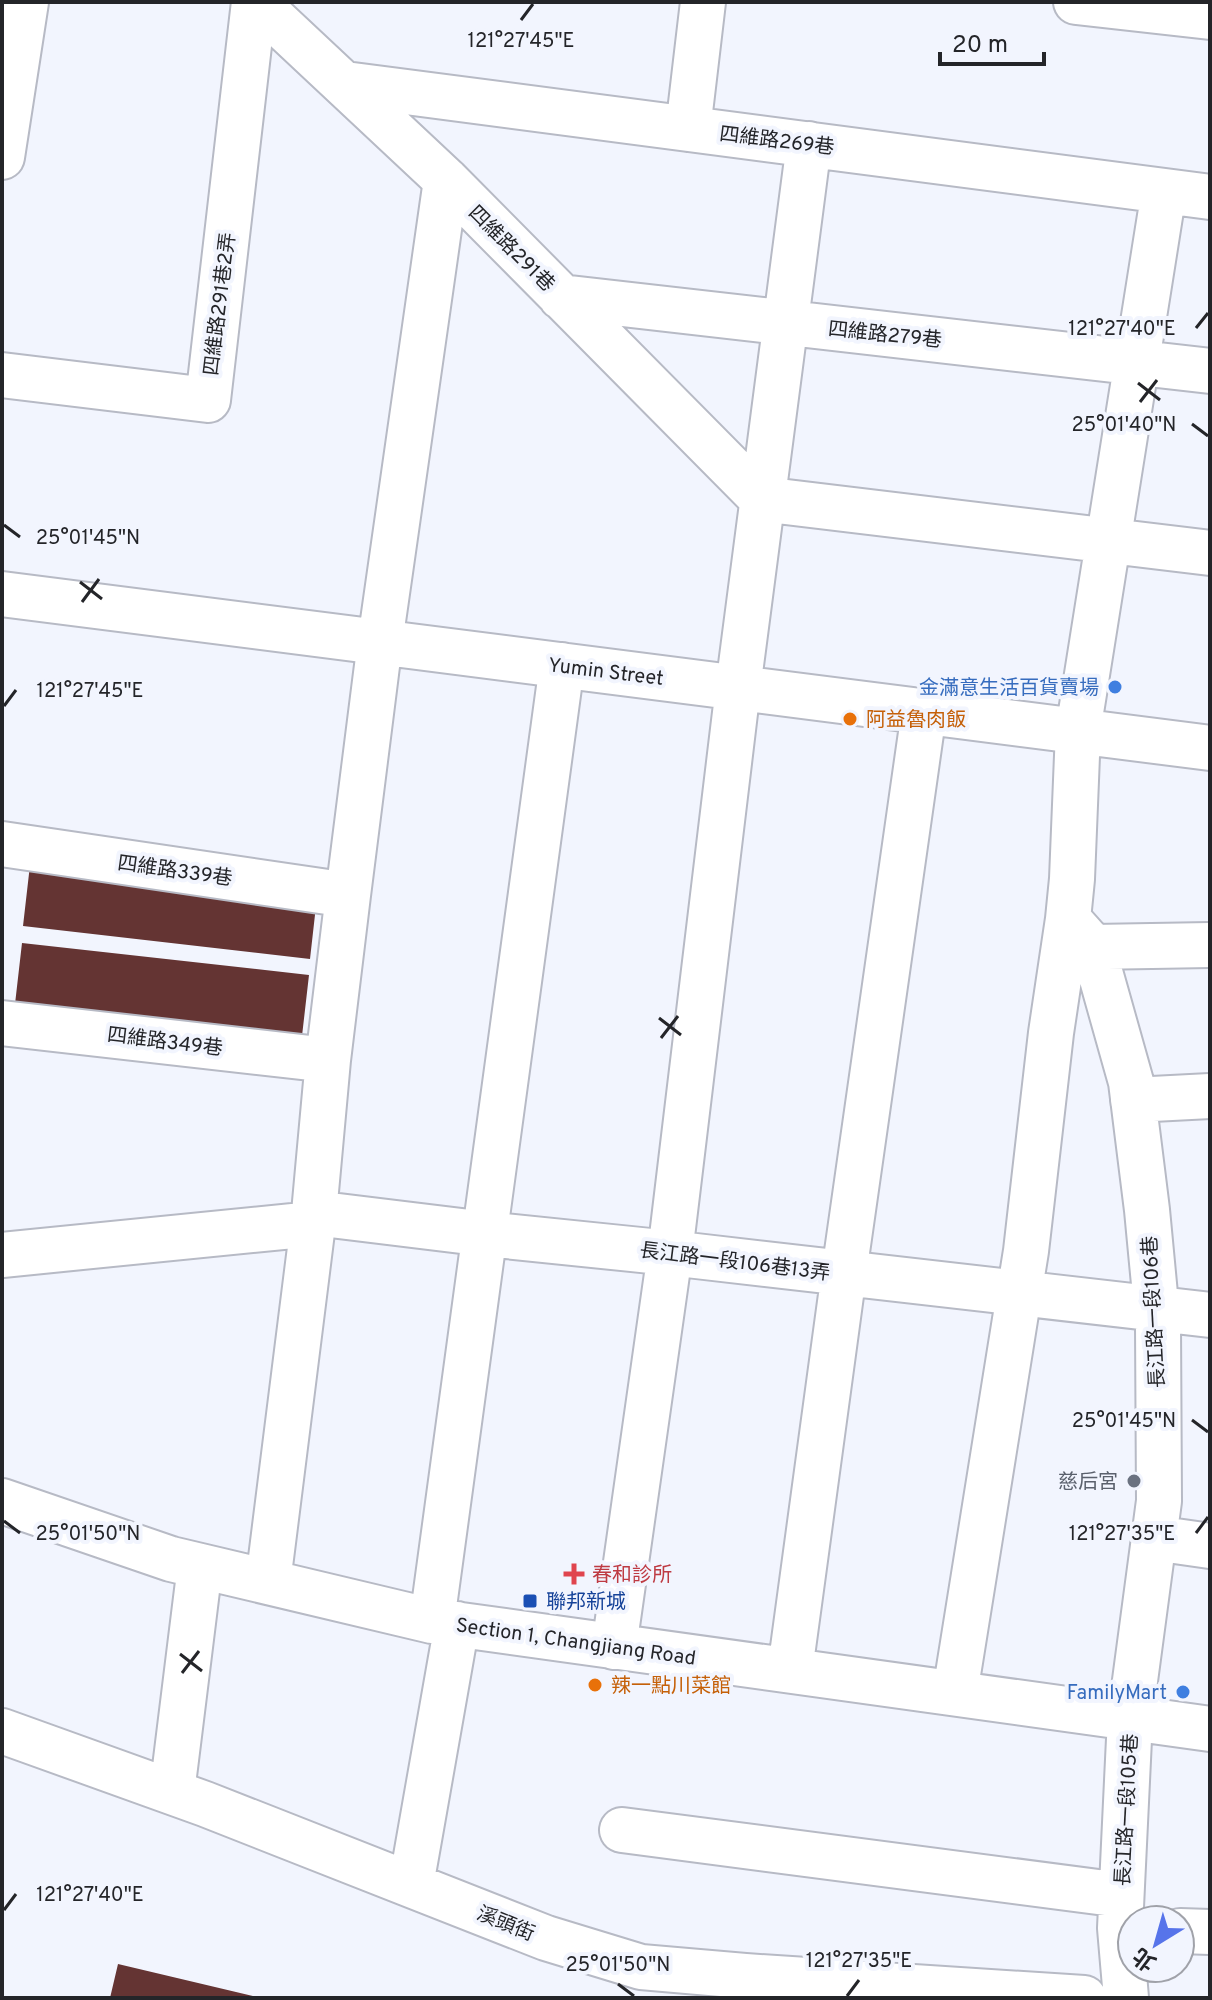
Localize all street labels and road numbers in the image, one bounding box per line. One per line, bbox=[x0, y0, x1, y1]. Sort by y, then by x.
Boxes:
street label: 四維路269巷 bbox=[718, 122, 836, 162]
street label: 四維路291巷 bbox=[462, 201, 559, 298]
street label: 四維路291巷2弄 bbox=[199, 231, 243, 377]
street label: 四維路279巷 bbox=[827, 317, 943, 355]
street label: Yumin Street bbox=[547, 653, 665, 693]
street label: 四維路339巷 bbox=[116, 851, 234, 893]
street label: 四維路349巷 bbox=[106, 1023, 224, 1063]
street label: 長江路一段106巷 bbox=[1138, 1235, 1172, 1389]
street label: 長江路一段106巷13弄 bbox=[638, 1238, 832, 1288]
street label: Section 1, Changjiang Road bbox=[454, 1613, 697, 1673]
street label: 長江路一段105巷 bbox=[1111, 1733, 1145, 1887]
street label: 溪頭街 bbox=[473, 1902, 538, 1948]

